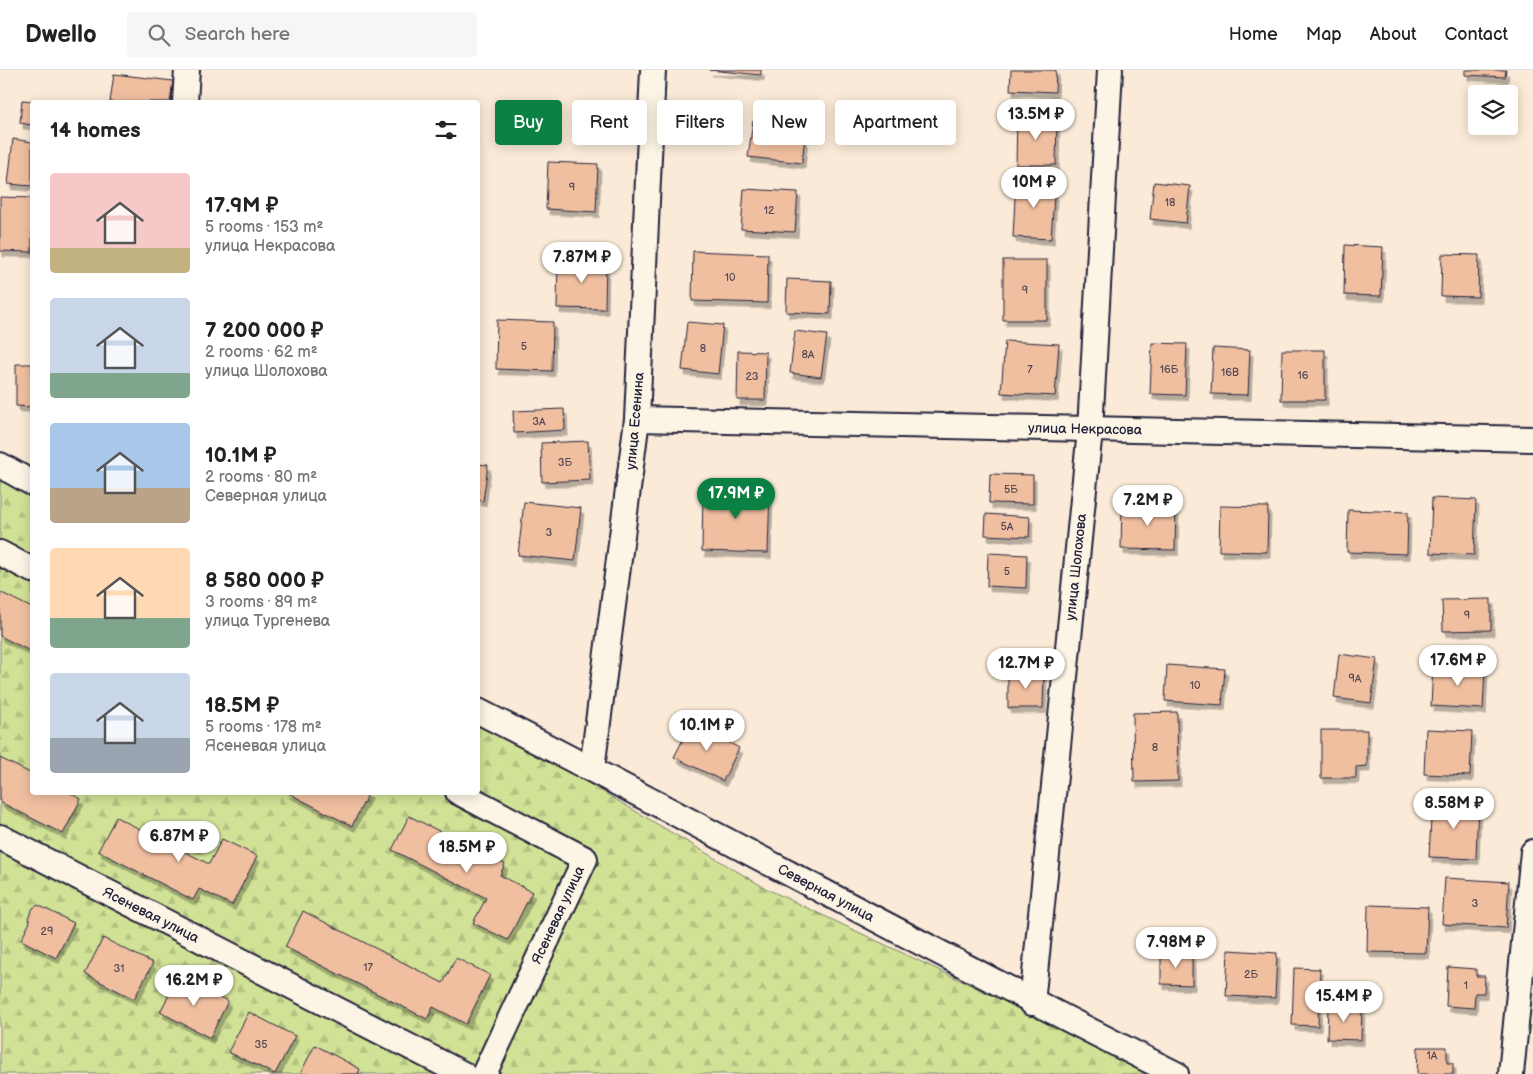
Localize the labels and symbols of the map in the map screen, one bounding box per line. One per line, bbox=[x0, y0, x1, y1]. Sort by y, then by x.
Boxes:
pin: 13.5M ₽ bbox=[990, 98, 1082, 141]
pin: 10M ₽ bbox=[999, 166, 1069, 209]
house number: 9 bbox=[569, 181, 575, 194]
house number: 18 bbox=[1165, 196, 1175, 209]
house number: 12 bbox=[764, 204, 775, 217]
pin: 7.87M ₽ bbox=[536, 242, 628, 284]
house number: 10 bbox=[725, 271, 736, 284]
house number: 9 bbox=[1022, 284, 1028, 297]
house number: 5 bbox=[521, 340, 527, 353]
house number: 8 bbox=[700, 342, 706, 355]
house number: 8А bbox=[801, 348, 815, 361]
house number: 7 bbox=[1027, 363, 1033, 376]
house number: 16Б bbox=[1160, 363, 1179, 376]
house number: 16В bbox=[1221, 366, 1239, 379]
house number: 16 bbox=[1298, 369, 1309, 382]
house number: 23 bbox=[745, 370, 759, 383]
street label: улица Есенина bbox=[622, 371, 648, 471]
house number: 3А bbox=[532, 415, 546, 428]
street label: улица Некрасова bbox=[1028, 420, 1143, 439]
house number: 3Б bbox=[558, 456, 573, 469]
pin: 17.9M ₽ bbox=[690, 478, 782, 520]
house number: 5Б bbox=[1004, 483, 1018, 496]
pin: 7.2M ₽ bbox=[1107, 484, 1189, 527]
street label: улица Шолохова bbox=[1062, 512, 1090, 621]
house number: 5А bbox=[1001, 520, 1014, 533]
house number: 3 bbox=[546, 526, 553, 539]
house number: 5 bbox=[1004, 565, 1010, 578]
house number: 9 bbox=[1464, 609, 1470, 622]
pin: 17.6M ₽ bbox=[1412, 644, 1504, 687]
pin: 12.7M ₽ bbox=[980, 648, 1072, 690]
house number: 9А bbox=[1348, 672, 1362, 685]
house number: 10 bbox=[1190, 679, 1201, 692]
pin: 10.1M ₽ bbox=[661, 710, 753, 752]
house number: 8 bbox=[1152, 741, 1158, 754]
pin: 8.58M ₽ bbox=[1408, 788, 1500, 830]
pin: 6.87M ₽ bbox=[133, 820, 225, 863]
pin: 18.5M ₽ bbox=[421, 832, 513, 874]
street label: Северная улица bbox=[775, 860, 878, 926]
street label: Ясеневая улица bbox=[528, 863, 588, 967]
street label: Ясеневая улица bbox=[100, 883, 203, 947]
house number: 3 bbox=[1472, 897, 1479, 910]
house number: 29 bbox=[41, 925, 53, 938]
pin: 7.98M ₽ bbox=[1130, 926, 1222, 969]
house number: 17 bbox=[363, 961, 373, 974]
house number: 31 bbox=[113, 962, 125, 975]
pin: 16.2M ₽ bbox=[148, 964, 240, 1007]
house number: 2Б bbox=[1244, 968, 1258, 981]
house number: 1 bbox=[1464, 979, 1468, 992]
pin: 15.4M ₽ bbox=[1298, 980, 1390, 1023]
house number: 35 bbox=[254, 1038, 268, 1051]
house number: 1А bbox=[1427, 1049, 1438, 1062]

